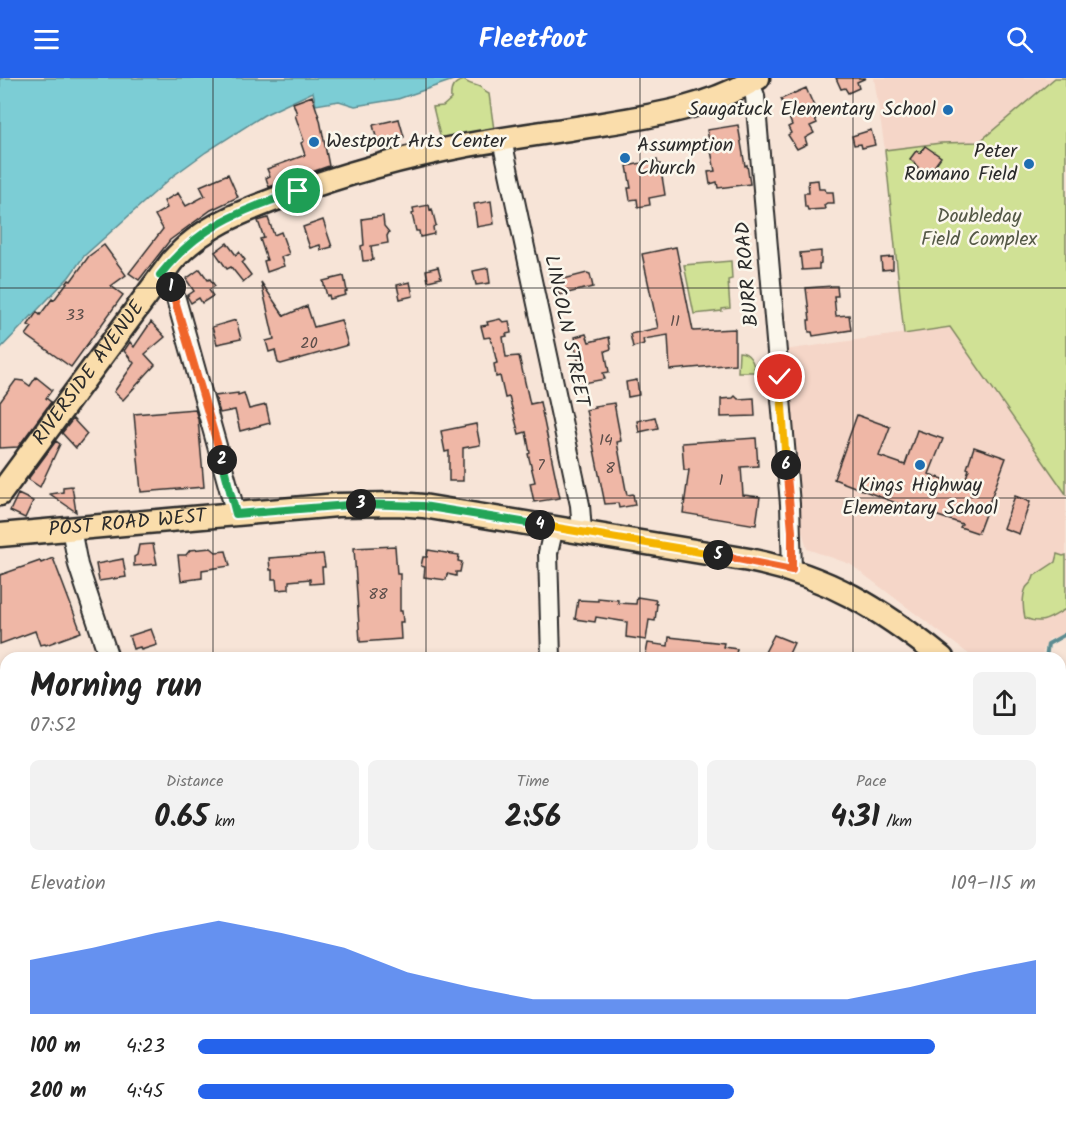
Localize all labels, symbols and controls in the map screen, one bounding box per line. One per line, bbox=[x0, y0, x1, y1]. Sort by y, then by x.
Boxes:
text: Fleetfoot bbox=[479, 18, 587, 61]
icon: menu bbox=[30, 23, 63, 56]
icon: search bbox=[1003, 23, 1036, 56]
place label: Saugatuck Elementary School bbox=[688, 94, 936, 126]
marker: Saugatuck Elementary School bbox=[941, 103, 955, 117]
place label: Westport Arts Center bbox=[326, 126, 507, 158]
place label: Assumption Church bbox=[637, 130, 734, 185]
marker: Westport Arts Center bbox=[307, 135, 321, 149]
place label: Peter Romano Field bbox=[904, 136, 1018, 191]
marker: Assumption Church bbox=[618, 151, 632, 165]
marker: Peter Romano Field bbox=[1022, 157, 1036, 171]
pin bbox=[272, 165, 323, 216]
icon: arrive bbox=[281, 174, 314, 207]
park label: Doubleday Field Complex bbox=[921, 201, 1037, 256]
street label: BURR ROAD bbox=[727, 220, 769, 328]
street label: LINCOLN STREET bbox=[534, 252, 598, 412]
pin: 1 bbox=[156, 272, 186, 302]
text: 1 bbox=[169, 274, 173, 299]
street label: RIVERSIDE AVENUE bbox=[25, 293, 154, 452]
house number: 33 bbox=[66, 303, 84, 328]
house number: 11 bbox=[670, 309, 680, 334]
house number: 20 bbox=[300, 331, 318, 356]
pin bbox=[754, 351, 805, 402]
icon: check bbox=[763, 360, 796, 393]
house number: 14 bbox=[599, 428, 613, 453]
pin: 2 bbox=[207, 445, 237, 475]
text: 2 bbox=[217, 447, 227, 472]
pin: 6 bbox=[771, 450, 801, 480]
text: 6 bbox=[782, 452, 790, 477]
house number: 7 bbox=[537, 453, 545, 478]
house number: 8 bbox=[605, 456, 615, 481]
marker: Kings Highway Elementary School bbox=[913, 458, 927, 472]
house number: 1 bbox=[718, 468, 724, 493]
place label: Kings Highway Elementary School bbox=[842, 470, 998, 525]
pin: 3 bbox=[346, 489, 376, 519]
text: 3 bbox=[357, 491, 365, 516]
street label: POST ROAD WEST bbox=[47, 500, 210, 547]
pin: 4 bbox=[525, 510, 555, 540]
text: 4 bbox=[536, 512, 544, 537]
pin: 5 bbox=[703, 540, 733, 570]
text: 5 bbox=[714, 542, 722, 567]
house number: 88 bbox=[368, 582, 388, 607]
text: Morning run bbox=[30, 661, 202, 714]
button: share bbox=[973, 672, 1036, 735]
text: 07:52 bbox=[30, 710, 77, 742]
text: Distance bbox=[166, 769, 223, 794]
text: Time bbox=[517, 769, 549, 794]
text: Pace bbox=[856, 769, 887, 794]
text: 0.65 bbox=[154, 794, 208, 842]
text: 2:56 bbox=[505, 794, 561, 842]
text: 4:31 bbox=[831, 794, 880, 842]
text: km bbox=[208, 809, 235, 834]
text: /km bbox=[880, 809, 912, 834]
text: Elevation bbox=[30, 868, 106, 900]
text: 109–115 m bbox=[951, 868, 1036, 900]
text: 100 m bbox=[30, 1031, 81, 1063]
text: 4:23 bbox=[126, 1031, 165, 1063]
text: 200 m bbox=[30, 1076, 86, 1108]
text: 4:45 bbox=[126, 1076, 164, 1108]

